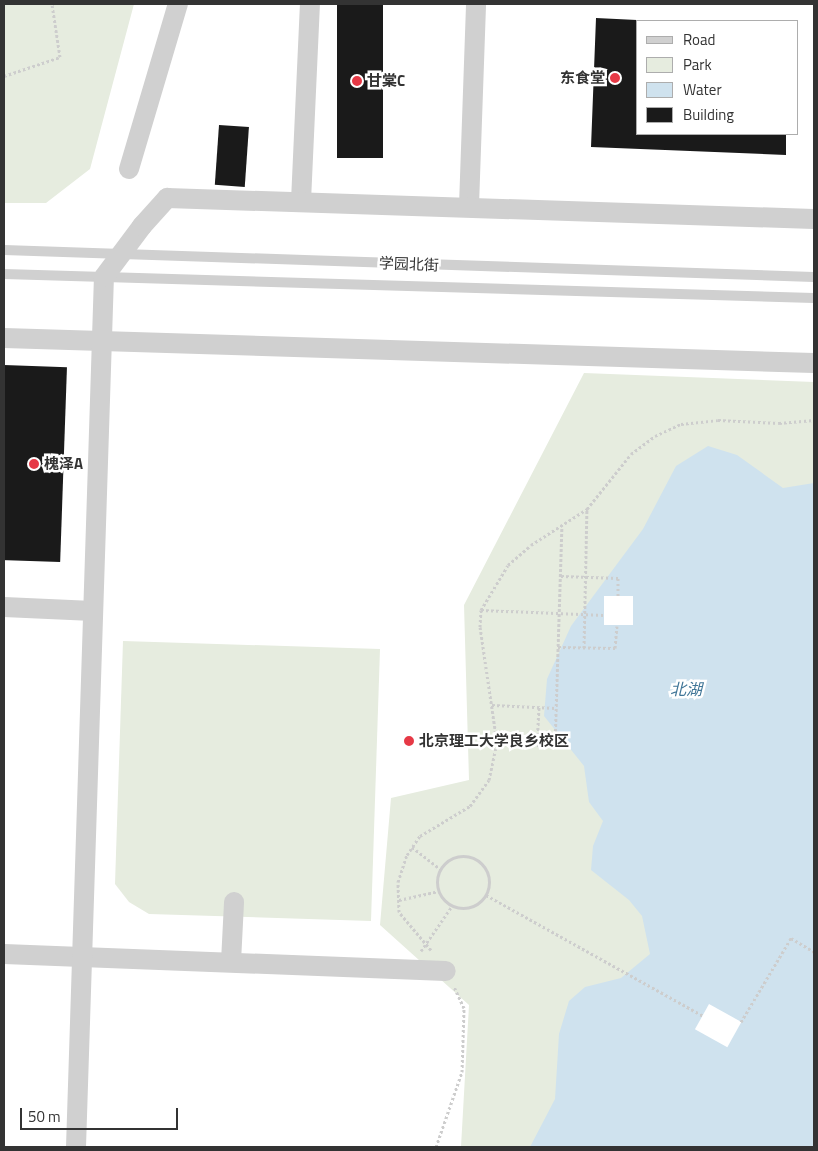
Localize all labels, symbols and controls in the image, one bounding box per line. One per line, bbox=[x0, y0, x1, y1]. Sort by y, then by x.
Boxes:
legend bbox=[636, 20, 798, 135]
text: Road bbox=[683, 28, 715, 51]
text: Park bbox=[683, 53, 712, 76]
place label: 东食堂 bbox=[560, 69, 605, 87]
place label: 甘棠C bbox=[367, 72, 405, 90]
marker: 东食堂 bbox=[609, 72, 621, 84]
marker: 甘棠C bbox=[351, 75, 363, 87]
text: Water bbox=[683, 78, 722, 101]
text: Building bbox=[683, 103, 734, 126]
street label: 学园北街 bbox=[379, 254, 439, 274]
place label: 槐泽A bbox=[44, 455, 83, 473]
marker: 槐泽A bbox=[28, 458, 40, 470]
water label: 北湖 bbox=[670, 679, 702, 699]
place label: 北京理工大学良乡校区 bbox=[419, 732, 569, 750]
marker: 北京理工大学良乡校区 bbox=[403, 735, 415, 747]
scale bar bbox=[22, 1098, 180, 1130]
text: 50 m bbox=[28, 1105, 61, 1128]

